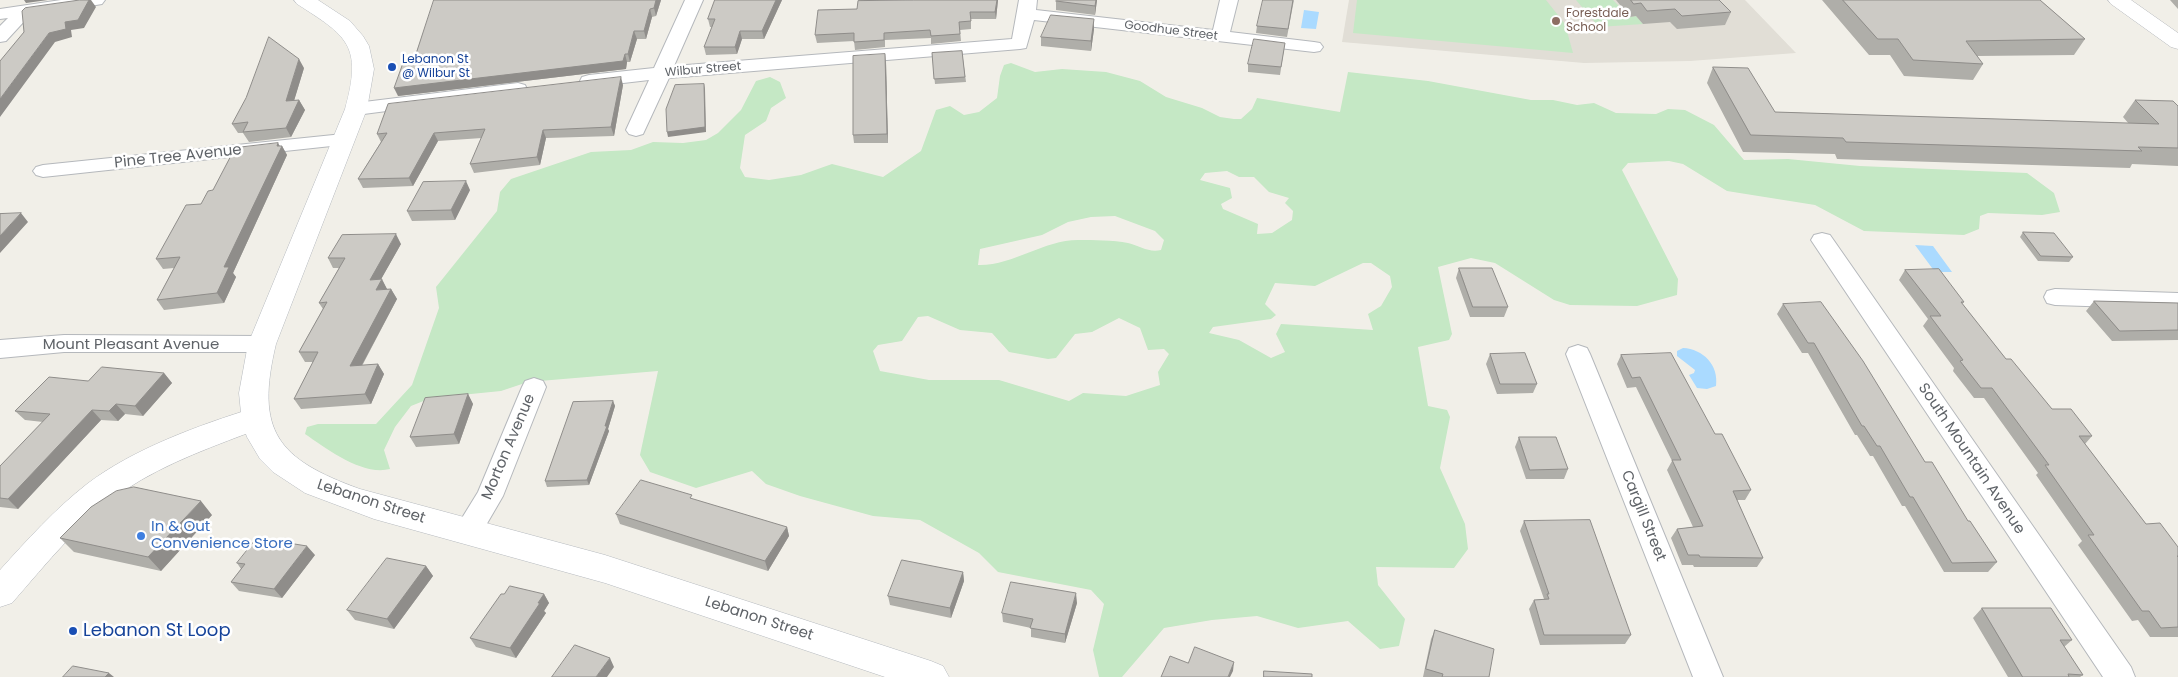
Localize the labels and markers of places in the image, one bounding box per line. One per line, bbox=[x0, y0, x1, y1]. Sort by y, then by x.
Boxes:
place label: Forestdale School bbox=[1566, 7, 1629, 35]
marker: Forestdale School bbox=[1550, 15, 1562, 27]
place label: Lebanon St @ Wilbur St bbox=[402, 53, 470, 81]
marker: Lebanon St @ Wilbur St bbox=[386, 61, 398, 73]
place label: In & Out Convenience Store bbox=[151, 518, 293, 553]
marker: In & Out Convenience Store bbox=[135, 530, 147, 542]
place label: Lebanon St Loop bbox=[83, 620, 231, 642]
marker: Lebanon St Loop bbox=[67, 625, 79, 637]

